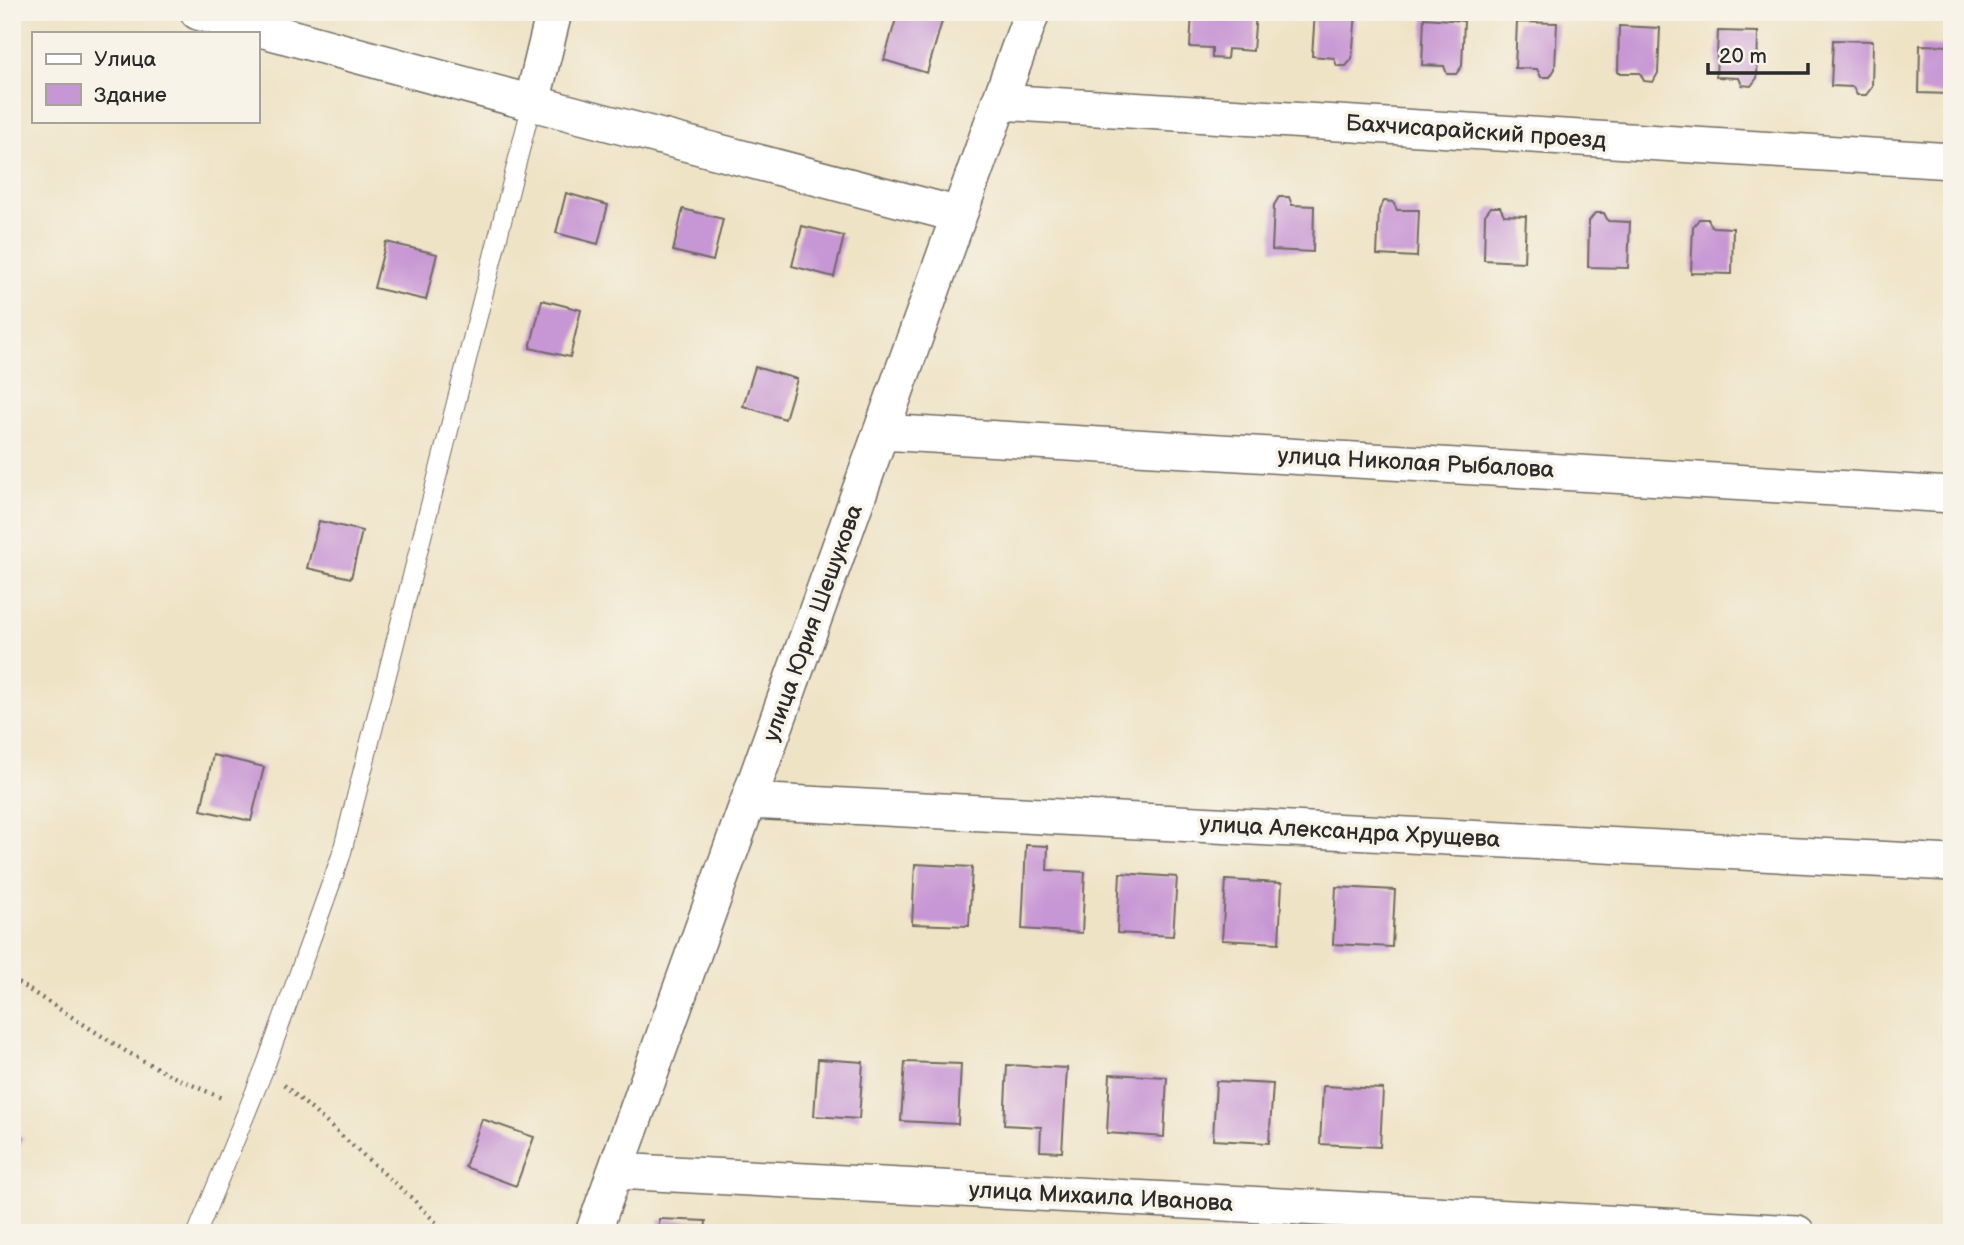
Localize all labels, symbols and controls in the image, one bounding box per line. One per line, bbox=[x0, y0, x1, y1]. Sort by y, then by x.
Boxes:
legend bbox=[32, 32, 259, 122]
scale bar bbox=[1708, 32, 1808, 76]
text: 20 m bbox=[1719, 44, 1767, 69]
text: Улица bbox=[94, 47, 157, 72]
text: Здание bbox=[94, 83, 167, 108]
street label: Бахчисарайский проезд bbox=[1345, 109, 1607, 155]
street label: улица Николая Рыбалова bbox=[1277, 442, 1555, 484]
street label: улица Юрия Шешукова bbox=[757, 500, 869, 745]
street label: улица Александра Хрущева bbox=[1199, 810, 1501, 854]
street label: улица Михаила Иванова bbox=[968, 1176, 1234, 1218]

